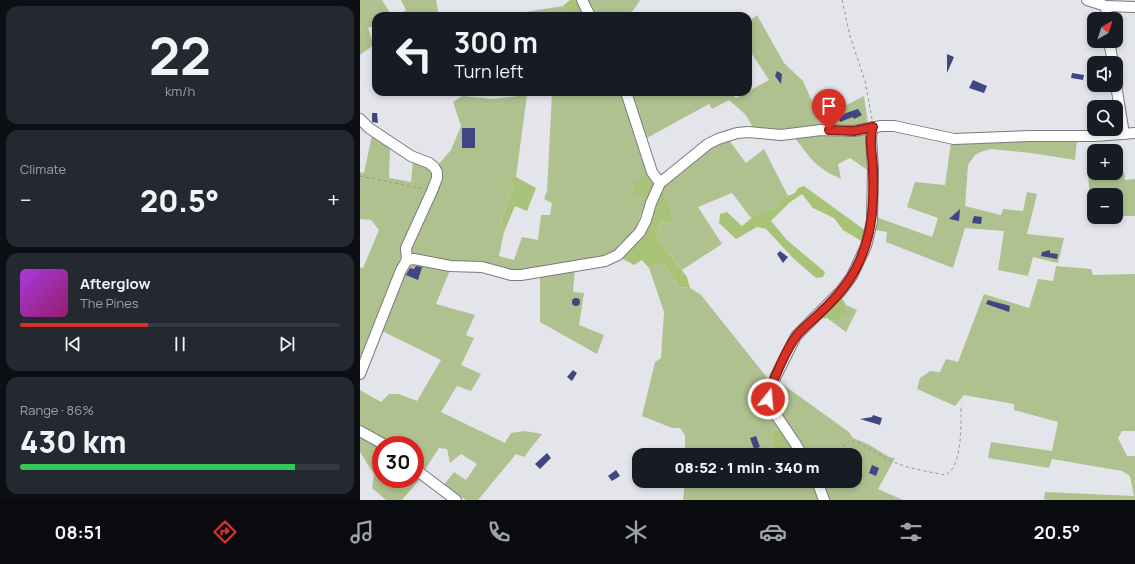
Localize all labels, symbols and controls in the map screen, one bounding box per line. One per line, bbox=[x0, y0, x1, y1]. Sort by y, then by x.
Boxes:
north arrow bbox=[1087, 12, 1123, 48]
map controls bbox=[1087, 12, 1123, 224]
text: 22 bbox=[149, 20, 211, 91]
text: 300 m bbox=[454, 23, 538, 61]
icon: left bbox=[388, 28, 440, 80]
button: sound bbox=[1087, 56, 1123, 92]
text: Turn left bbox=[454, 59, 524, 83]
text: km/h bbox=[165, 82, 195, 100]
pin bbox=[812, 89, 846, 130]
icon: arrive bbox=[818, 95, 840, 117]
button: search bbox=[1087, 100, 1123, 136]
button: + bbox=[1087, 144, 1123, 180]
text: Climate bbox=[20, 160, 66, 178]
text: 20.5° bbox=[140, 180, 219, 221]
text: − bbox=[20, 185, 32, 215]
text: + bbox=[327, 185, 340, 215]
button: − bbox=[1087, 188, 1123, 224]
text: Afterglow bbox=[80, 273, 151, 294]
text: The Pines bbox=[80, 294, 139, 312]
icon: previous bbox=[62, 333, 84, 355]
icon: pause bbox=[169, 333, 191, 355]
icon: next bbox=[276, 333, 298, 355]
position arrow bbox=[747, 378, 789, 420]
text: Range · 86% bbox=[20, 401, 94, 419]
text: 430 km bbox=[20, 421, 126, 462]
speed limit sign: 30 bbox=[372, 436, 424, 488]
text: 08:52 · 1 min · 340 m bbox=[674, 457, 820, 478]
icon: directions bbox=[211, 518, 239, 546]
icon: music bbox=[348, 518, 376, 546]
icon: phone bbox=[485, 518, 513, 546]
icon: climate bbox=[622, 518, 650, 546]
icon: car bbox=[759, 518, 787, 546]
icon: filters bbox=[897, 518, 925, 546]
text: 08:51 bbox=[55, 520, 102, 544]
text: 20.5° bbox=[1034, 520, 1080, 544]

